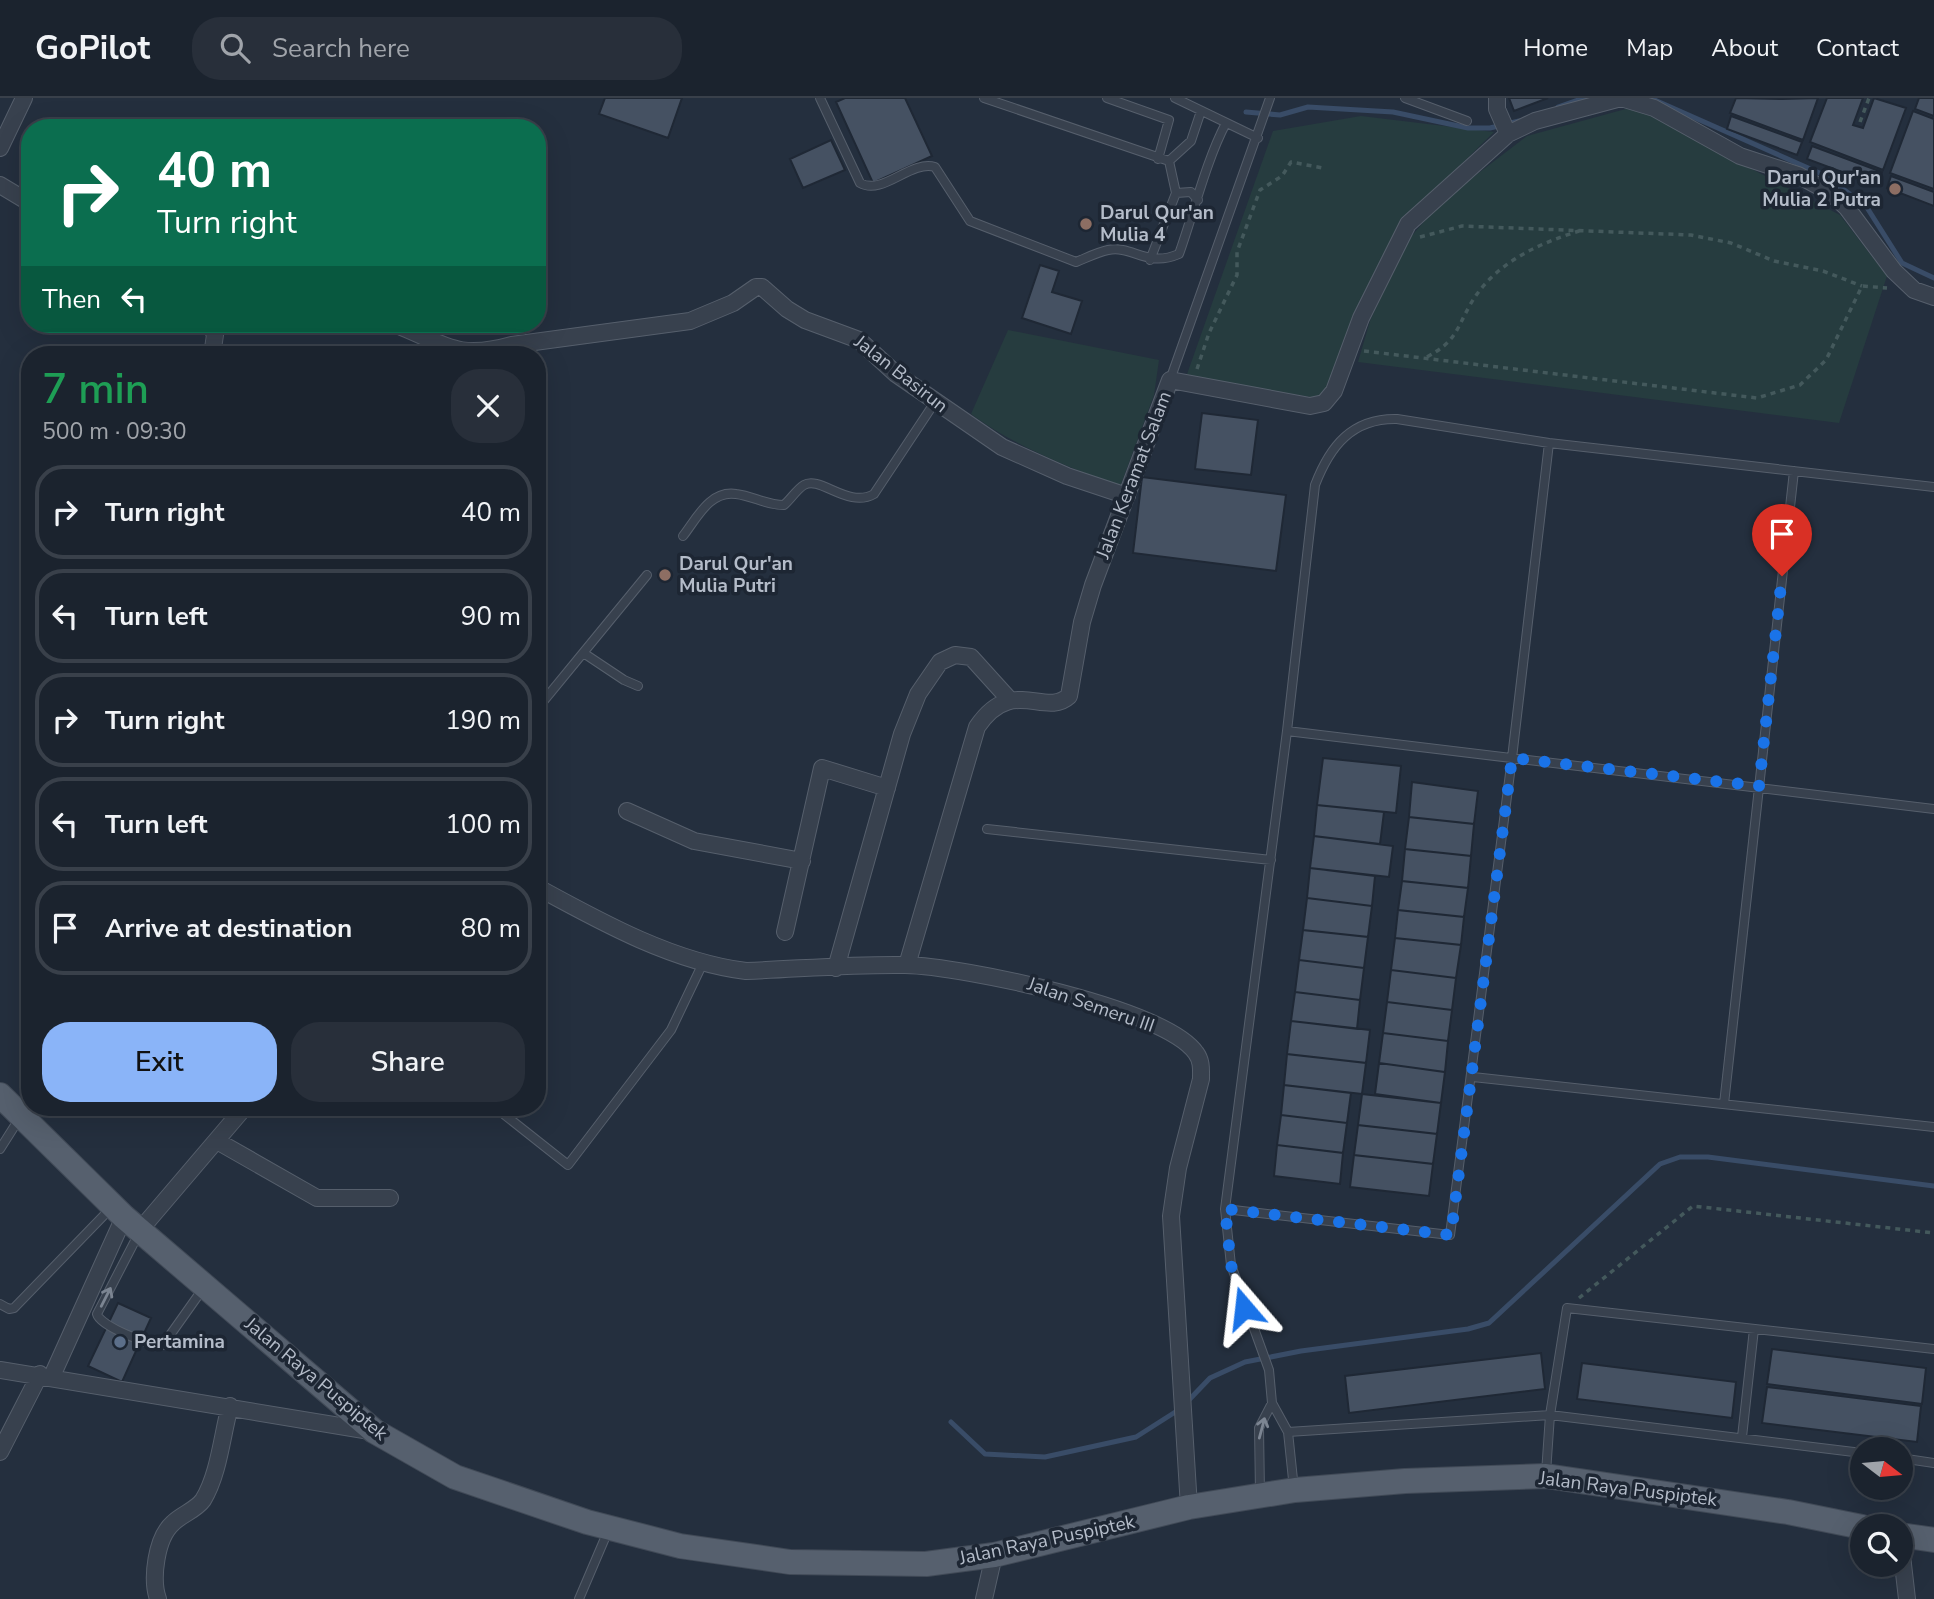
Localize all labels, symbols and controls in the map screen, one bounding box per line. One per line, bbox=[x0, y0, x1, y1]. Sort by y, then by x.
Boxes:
search box bbox=[192, 17, 682, 80]
text: GoPilot bbox=[35, 26, 150, 71]
icon: search bbox=[216, 29, 254, 67]
text: Search here bbox=[272, 31, 410, 66]
text: Home bbox=[1523, 32, 1588, 64]
text: Map bbox=[1626, 32, 1673, 64]
text: About bbox=[1711, 32, 1778, 64]
text: Contact bbox=[1816, 32, 1899, 64]
text: 40 m bbox=[157, 137, 272, 204]
icon: right bbox=[42, 147, 133, 238]
place label: Darul Qur'an Mulia 2 Putra bbox=[1762, 165, 1881, 213]
marker: Darul Qur'an Mulia 2 Putra bbox=[1887, 181, 1903, 197]
place label: Darul Qur'an Mulia 4 bbox=[1100, 200, 1214, 248]
text: Turn right bbox=[157, 201, 297, 244]
marker: Darul Qur'an Mulia 4 bbox=[1078, 216, 1094, 232]
icon: left bbox=[115, 280, 153, 318]
text: Then bbox=[42, 282, 101, 317]
street label: Jalan Basirun bbox=[848, 329, 953, 419]
text: 7 min bbox=[42, 361, 149, 418]
button: close bbox=[451, 369, 525, 443]
street label: Jalan Keramat Salam bbox=[1090, 387, 1178, 564]
text: 500 m · 09:30 bbox=[42, 416, 187, 447]
icon: right bbox=[46, 493, 84, 531]
text: Turn right bbox=[105, 495, 224, 530]
text: 40 m bbox=[461, 495, 521, 530]
pin bbox=[1752, 504, 1812, 576]
icon: arrive bbox=[1763, 515, 1801, 553]
place label: Darul Qur'an Mulia Putri bbox=[679, 551, 793, 599]
marker: Darul Qur'an Mulia Putri bbox=[657, 567, 673, 583]
icon: left bbox=[46, 597, 84, 635]
text: Turn left bbox=[105, 599, 208, 634]
text: 90 m bbox=[461, 599, 521, 634]
icon: right bbox=[46, 701, 84, 739]
text: Turn right bbox=[105, 703, 224, 738]
text: 190 m bbox=[445, 703, 521, 738]
icon: left bbox=[46, 805, 84, 843]
text: Turn left bbox=[105, 807, 208, 842]
text: 100 m bbox=[445, 807, 521, 842]
icon: arrive bbox=[46, 909, 84, 947]
text: Arrive at destination bbox=[105, 911, 352, 946]
text: 80 m bbox=[461, 911, 521, 946]
street label: Jalan Semeru III bbox=[1023, 971, 1158, 1039]
button: Exit bbox=[42, 1022, 277, 1102]
button: Share bbox=[291, 1022, 525, 1102]
position arrow bbox=[1207, 1271, 1281, 1345]
one-way arrow bbox=[99, 1287, 113, 1308]
street label: Jalan Raya Puspiptek bbox=[238, 1311, 393, 1447]
place label: Pertamina bbox=[134, 1329, 225, 1355]
marker: Pertamina bbox=[112, 1334, 128, 1350]
one-way arrow bbox=[1256, 1418, 1269, 1440]
north arrow bbox=[1850, 1437, 1913, 1500]
map controls bbox=[1850, 1437, 1913, 1577]
street label: Jalan Raya Puspiptek bbox=[1537, 1465, 1719, 1513]
street label: Jalan Raya Puspiptek bbox=[956, 1509, 1138, 1572]
button: search bbox=[1850, 1514, 1913, 1577]

